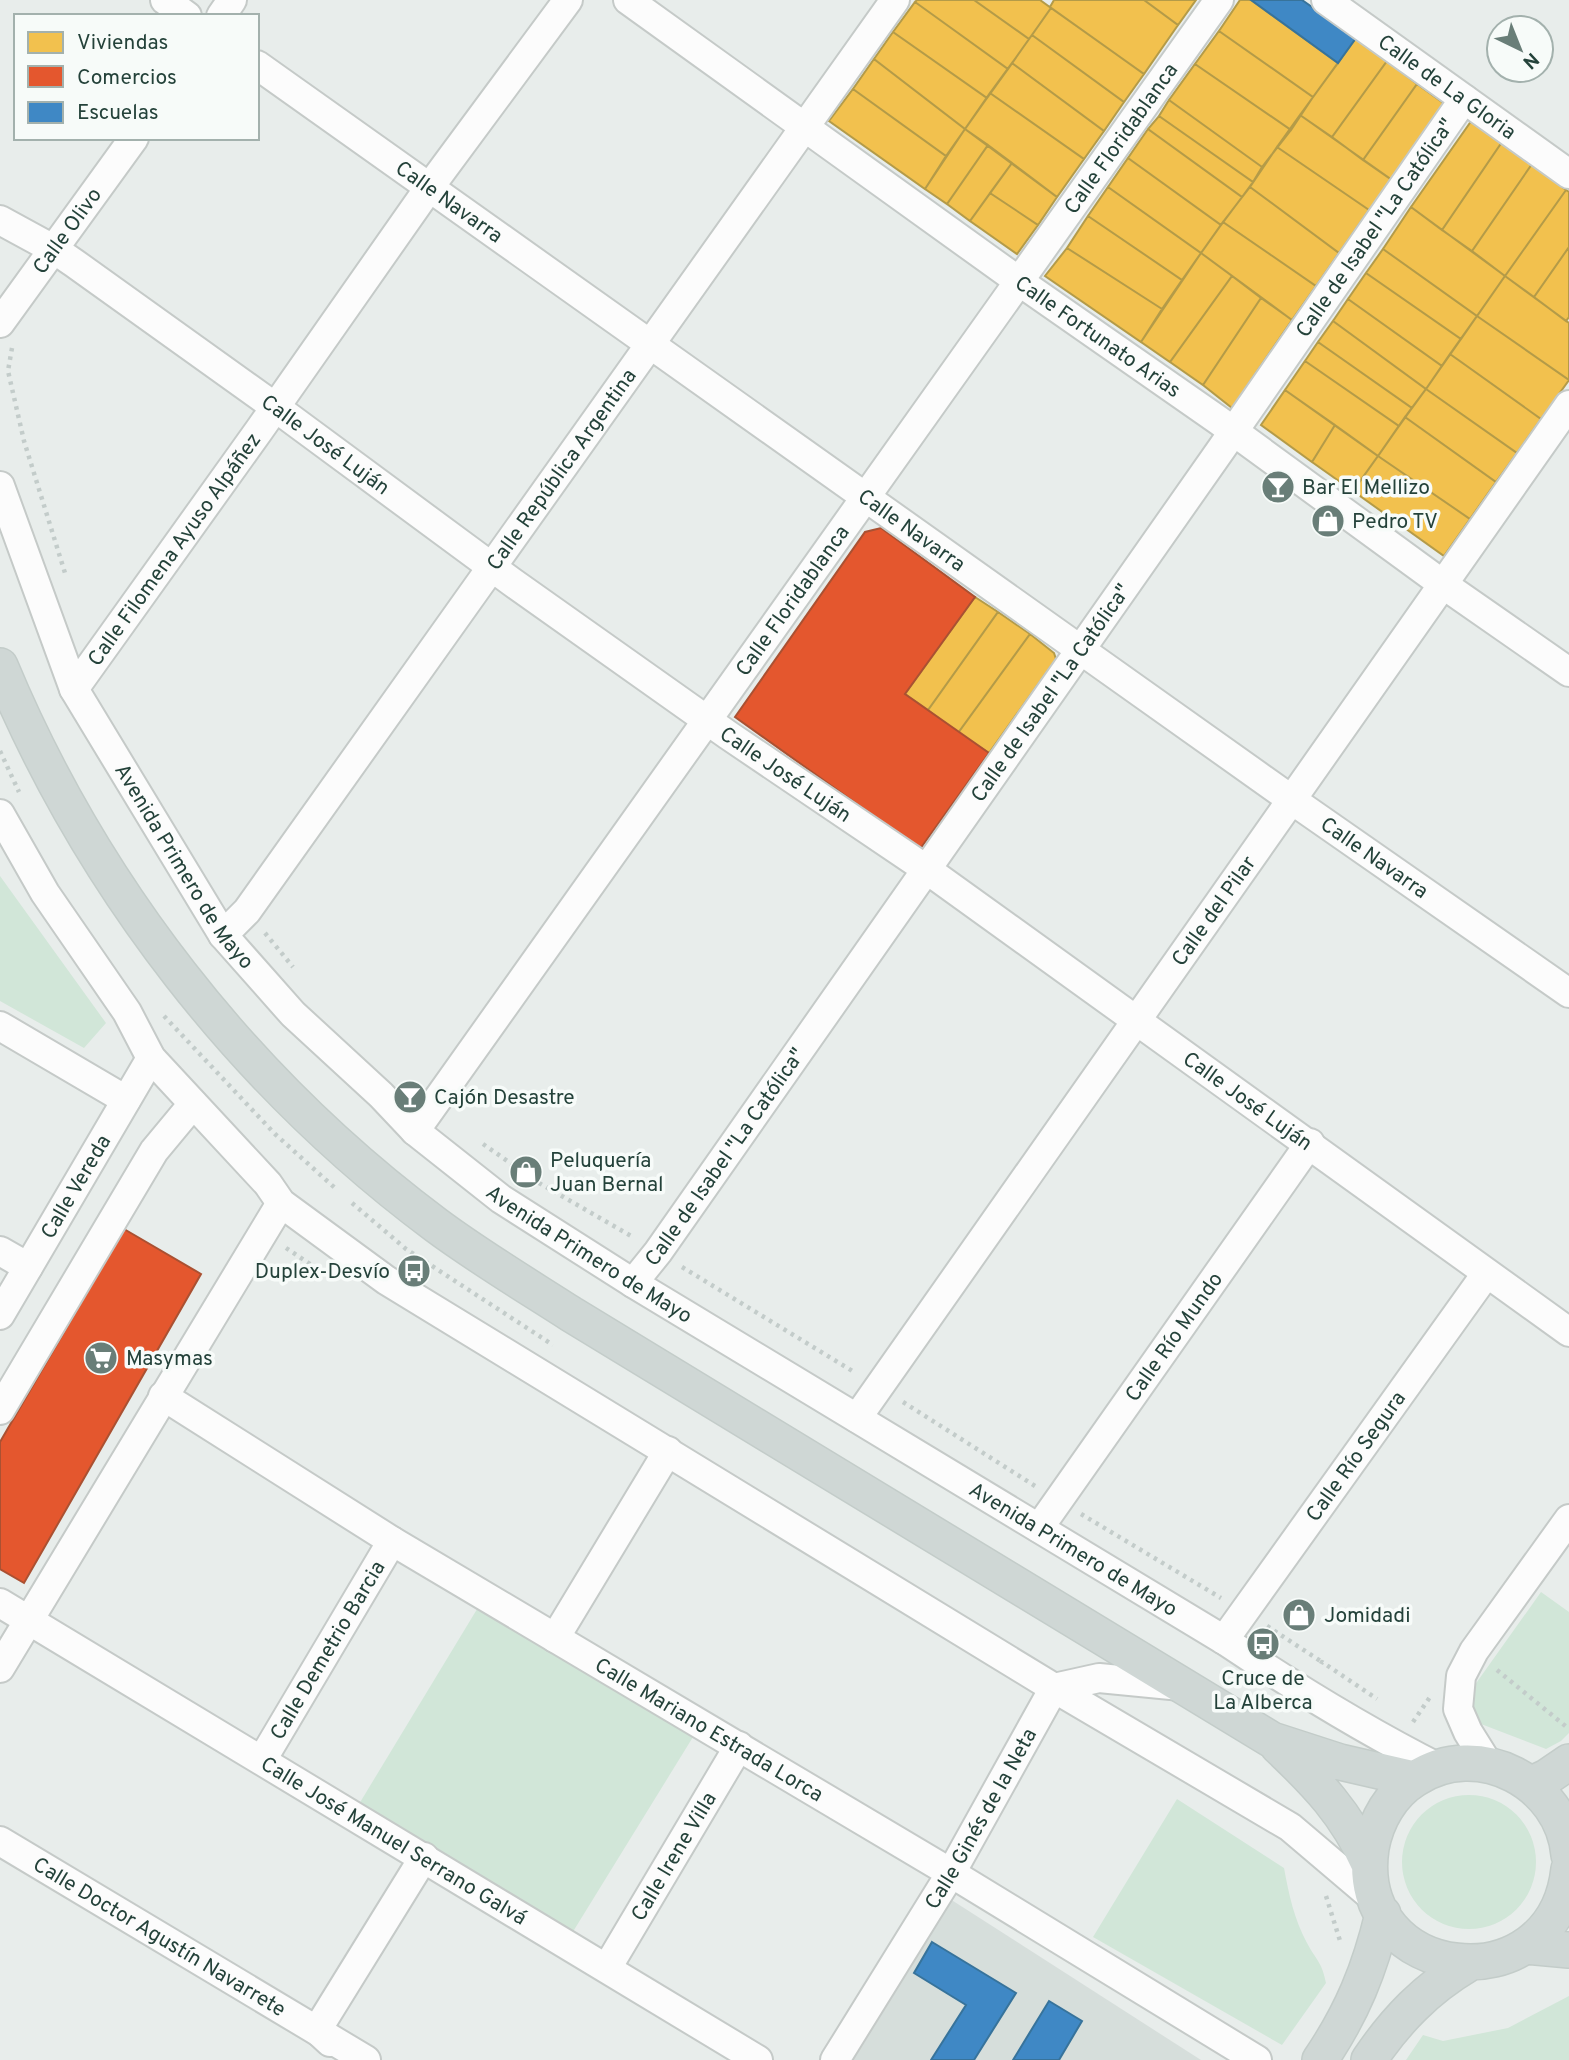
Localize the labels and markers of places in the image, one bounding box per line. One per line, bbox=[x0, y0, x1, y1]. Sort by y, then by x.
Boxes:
bar icon: Bar El Mellizo bbox=[1259, 468, 1297, 506]
place label: Bar El Mellizo bbox=[1302, 475, 1430, 502]
shop icon: Pedro TV bbox=[1309, 502, 1347, 540]
place label: Pedro TV bbox=[1352, 509, 1438, 536]
bar icon: Cajón Desastre bbox=[391, 1078, 429, 1116]
place label: Cajón Desastre bbox=[434, 1085, 575, 1112]
place label: Peluquería Juan Bernal bbox=[550, 1148, 664, 1199]
shop icon: Peluquería Juan Bernal bbox=[507, 1153, 545, 1191]
bus stop icon: Duplex-Desvío bbox=[395, 1252, 433, 1290]
place label: Duplex-Desvío bbox=[255, 1259, 390, 1286]
supermarket icon: Masymas bbox=[82, 1339, 120, 1377]
place label: Masymas bbox=[126, 1346, 213, 1373]
shop icon: Jomidadi bbox=[1280, 1596, 1318, 1634]
place label: Jomidadi bbox=[1324, 1603, 1411, 1630]
bus stop icon: Cruce de La Alberca bbox=[1244, 1625, 1282, 1663]
place label: Cruce de La Alberca bbox=[1213, 1666, 1313, 1717]

